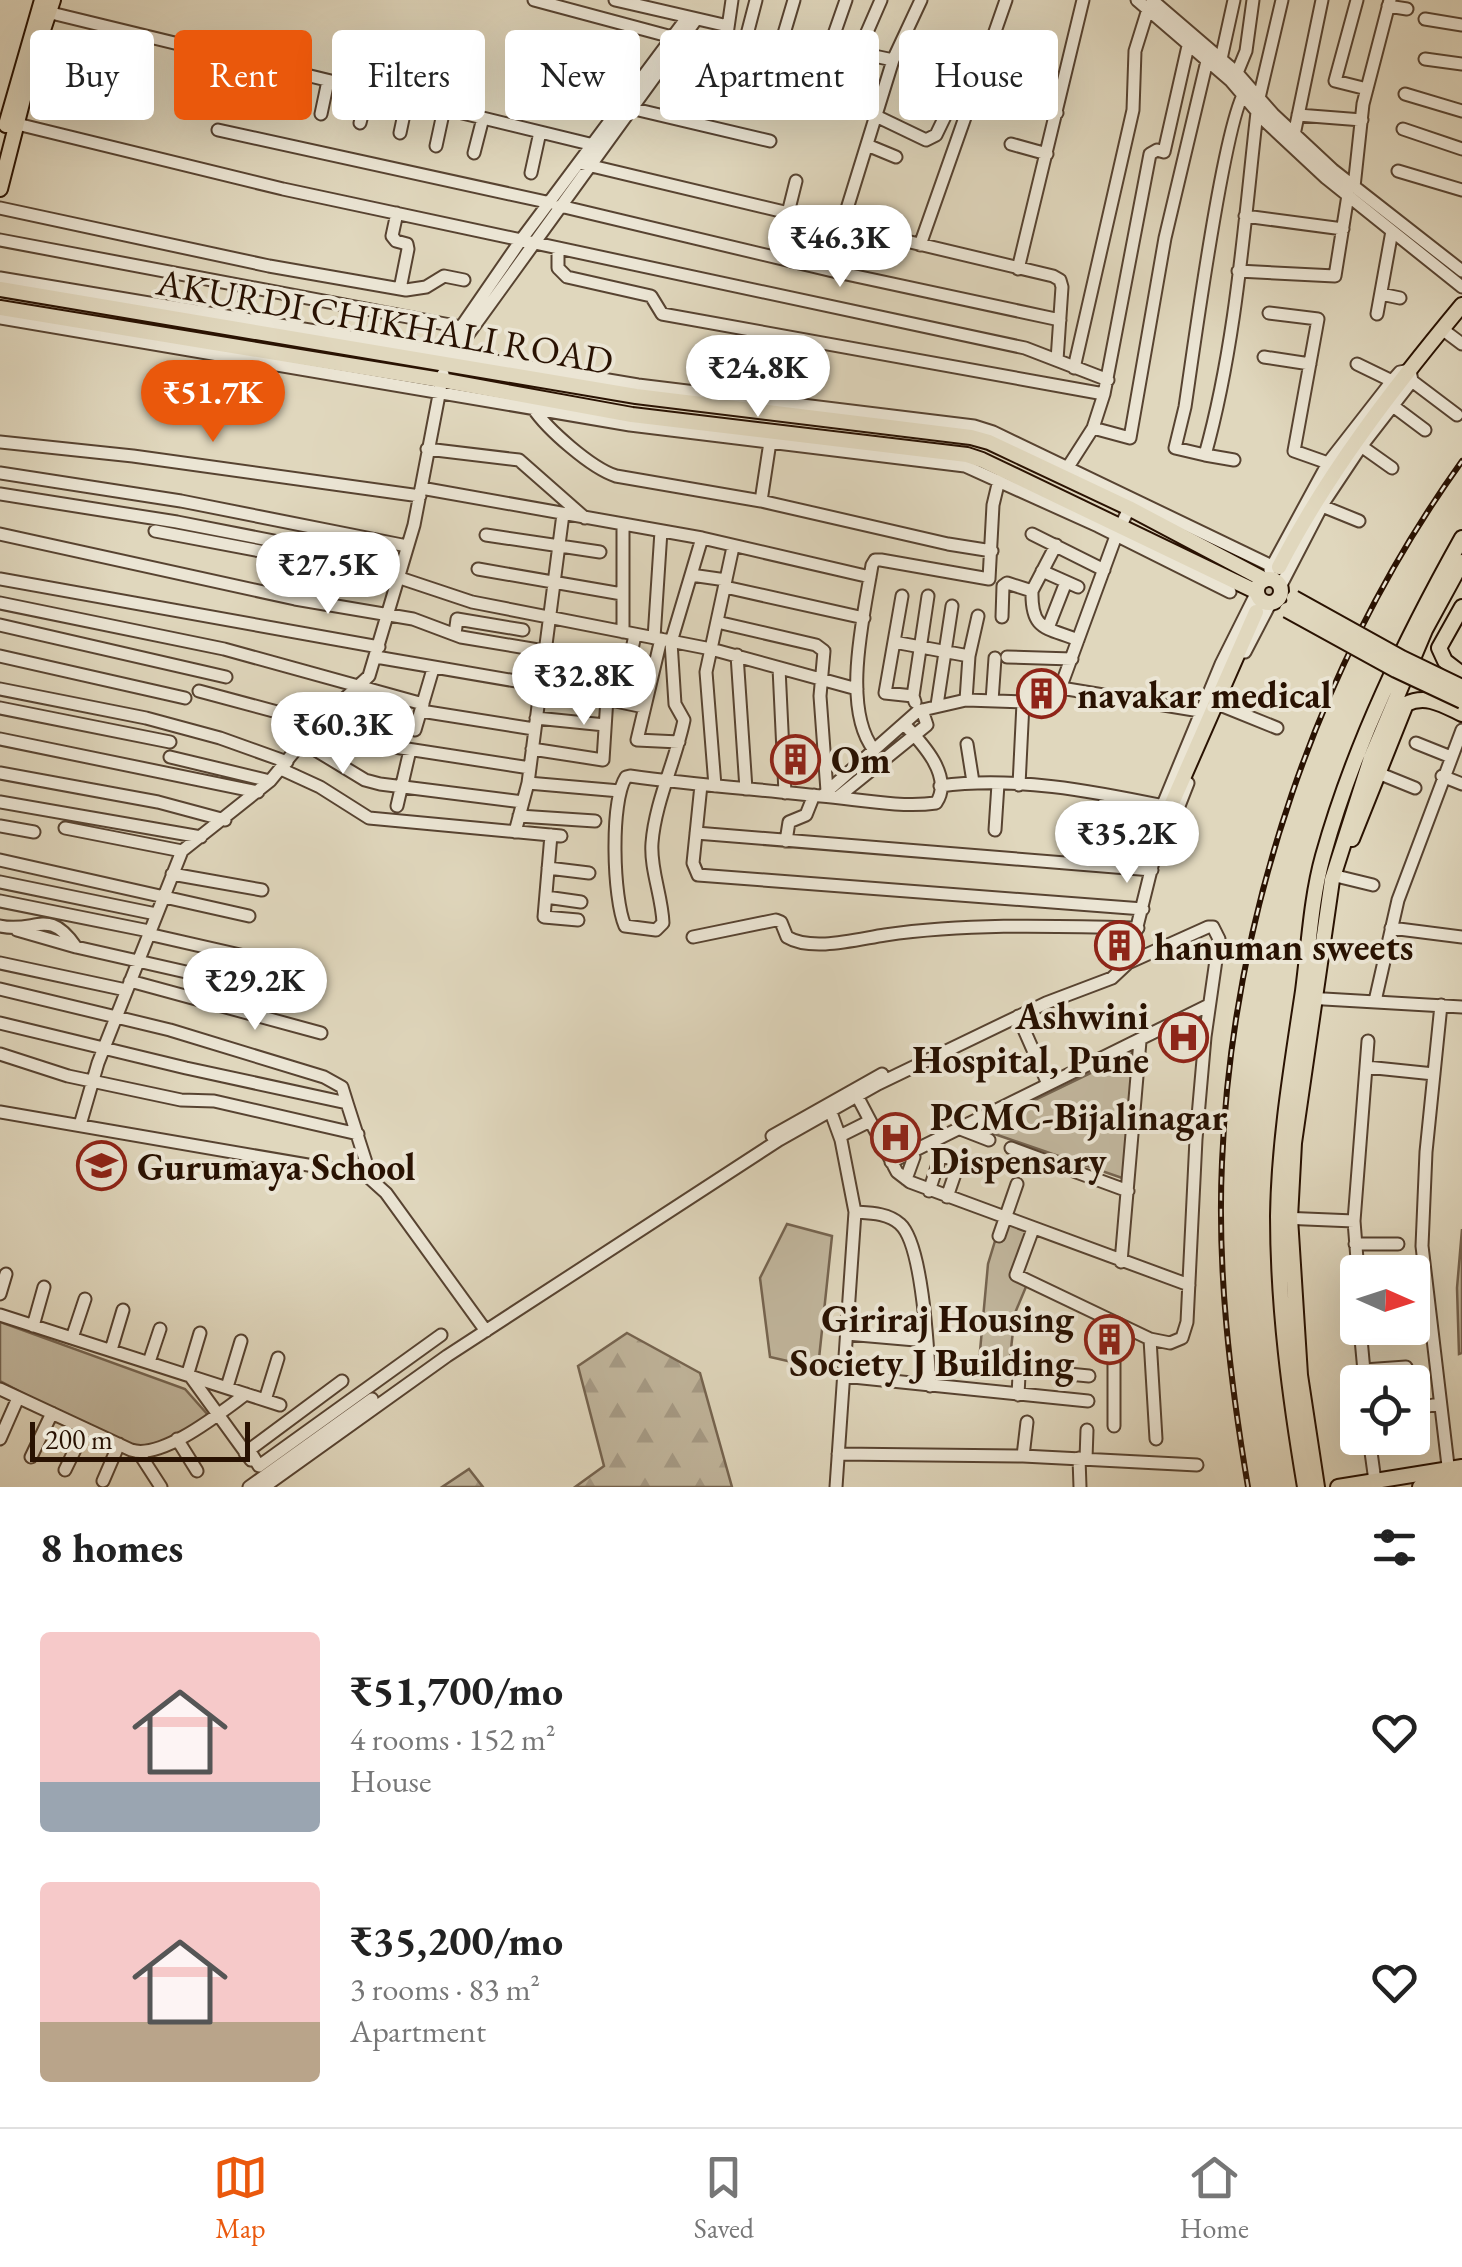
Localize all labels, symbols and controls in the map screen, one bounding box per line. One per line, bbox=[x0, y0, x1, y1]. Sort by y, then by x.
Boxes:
chip: Buy bbox=[30, 30, 154, 120]
chip: Rent bbox=[174, 30, 312, 120]
chip: Filters bbox=[332, 30, 485, 120]
chip: New bbox=[505, 30, 640, 120]
chip: Apartment bbox=[660, 30, 879, 120]
chip: House bbox=[899, 30, 1058, 120]
pin: ₹46.3K bbox=[759, 205, 921, 290]
text: ₹46.3K bbox=[790, 216, 890, 258]
street label: AKURDI CHIKHALI ROAD bbox=[152, 257, 617, 385]
pin: ₹24.8K bbox=[677, 335, 839, 420]
text: ₹24.8K bbox=[708, 346, 808, 388]
pin: ₹51.7K bbox=[132, 360, 294, 445]
text: ₹51.7K bbox=[163, 371, 263, 413]
pin: ₹27.5K bbox=[247, 532, 409, 617]
text: ₹27.5K bbox=[278, 543, 378, 585]
pin: ₹32.8K bbox=[503, 643, 665, 728]
text: ₹32.8K bbox=[534, 654, 634, 696]
building icon: navakar medical bbox=[1016, 668, 1068, 720]
place label: navakar medical bbox=[1077, 670, 1332, 719]
pin: ₹60.3K bbox=[262, 692, 424, 777]
text: ₹60.3K bbox=[293, 703, 393, 745]
building icon: Om bbox=[770, 733, 822, 785]
place label: Om bbox=[831, 735, 891, 784]
pin: ₹35.2K bbox=[1046, 801, 1208, 886]
text: ₹35.2K bbox=[1077, 812, 1177, 854]
building icon: hanuman sweets bbox=[1093, 920, 1145, 972]
place label: hanuman sweets bbox=[1154, 922, 1413, 971]
pin: ₹29.2K bbox=[174, 948, 336, 1033]
text: ₹29.2K bbox=[205, 959, 305, 1001]
place label: Ashwini Hospital, Pune bbox=[912, 991, 1149, 1084]
hospital icon: Ashwini Hospital, Pune bbox=[1158, 1011, 1210, 1063]
place label: PCMC-Bijalinagar Dispensary bbox=[930, 1092, 1227, 1185]
hospital icon: PCMC-Bijalinagar Dispensary bbox=[869, 1112, 921, 1164]
school or university icon: Gurumaya School bbox=[76, 1140, 128, 1192]
place label: Gurumaya School bbox=[137, 1142, 416, 1191]
north arrow bbox=[1340, 1255, 1430, 1345]
map controls bbox=[1340, 1255, 1430, 1455]
place label: Giriraj Housing Society J Building bbox=[789, 1294, 1075, 1387]
building icon: Giriraj Housing Society J Building bbox=[1083, 1314, 1135, 1366]
button: locate bbox=[1340, 1365, 1430, 1455]
scale bar bbox=[30, 1417, 250, 1462]
text: 200 m bbox=[45, 1421, 113, 1457]
text: 8 homes bbox=[40, 1520, 183, 1575]
icon: filters bbox=[1367, 1520, 1422, 1575]
text: ₹51,700/mo bbox=[350, 1663, 563, 1718]
icon: home bbox=[120, 1672, 240, 1792]
icon: heart bbox=[1367, 1705, 1422, 1760]
text: 4 rooms · 152 m² bbox=[350, 1718, 556, 1760]
text: House bbox=[350, 1760, 431, 1802]
text: ₹35,200/mo bbox=[350, 1913, 563, 1968]
icon: home bbox=[120, 1922, 240, 2042]
icon: heart bbox=[1367, 1955, 1422, 2010]
text: 3 rooms · 83 m² bbox=[350, 1968, 540, 2010]
text: Apartment bbox=[350, 2010, 486, 2052]
tab: Map bbox=[213, 2150, 268, 2246]
tab: Saved bbox=[694, 2150, 754, 2246]
tab: Home bbox=[1180, 2150, 1249, 2246]

